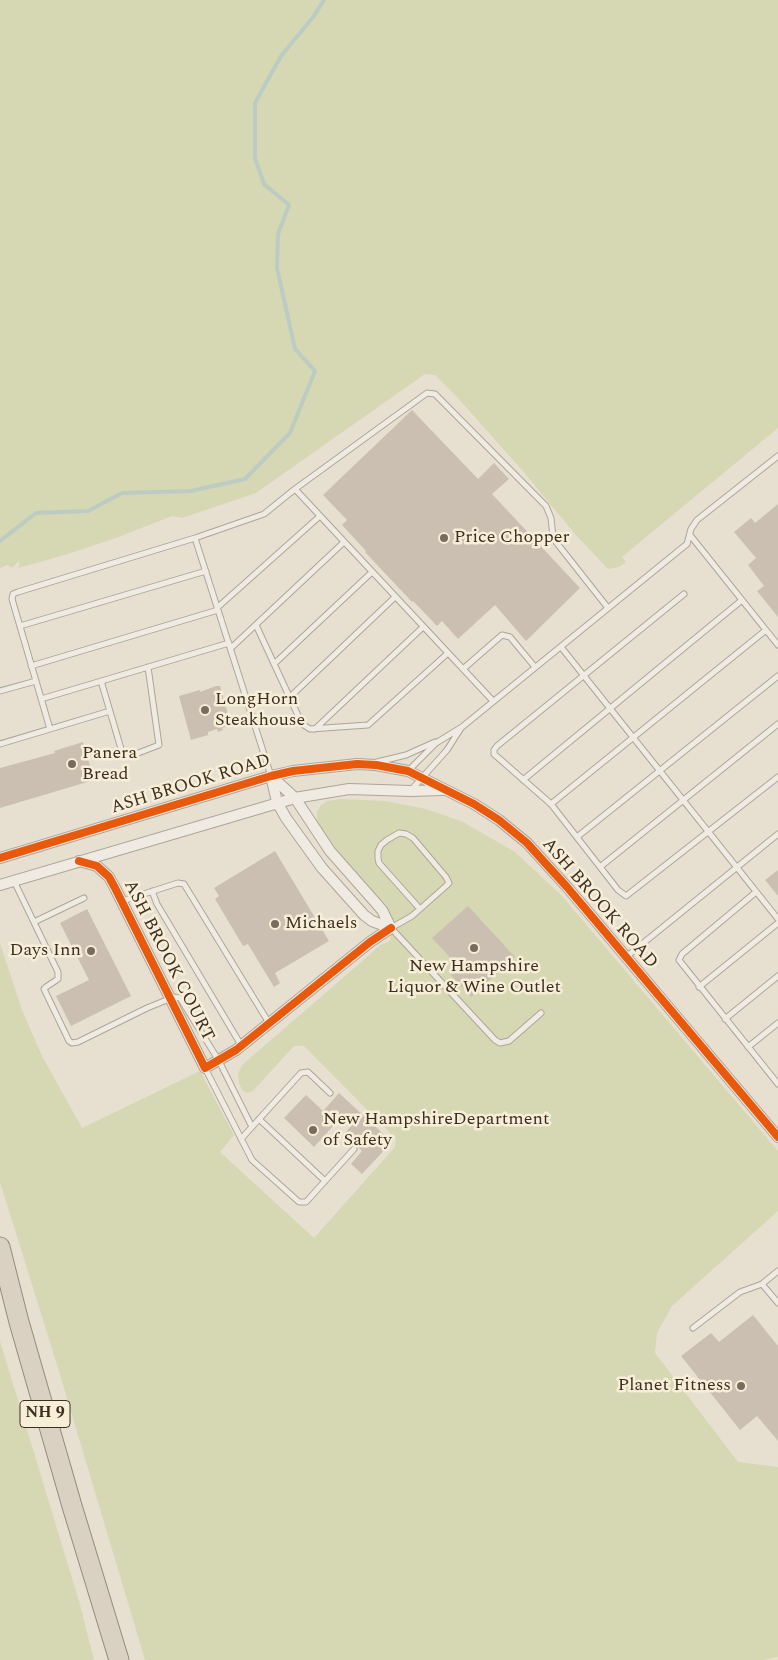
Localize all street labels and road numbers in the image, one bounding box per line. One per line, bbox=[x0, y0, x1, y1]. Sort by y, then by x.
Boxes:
street label: ASH BROOK ROAD bbox=[109, 750, 273, 820]
street label: ASH BROOK ROAD bbox=[536, 834, 662, 974]
street label: ASH BROOK COURT bbox=[118, 877, 218, 1045]
road number: NH 9 bbox=[20, 1400, 70, 1428]

